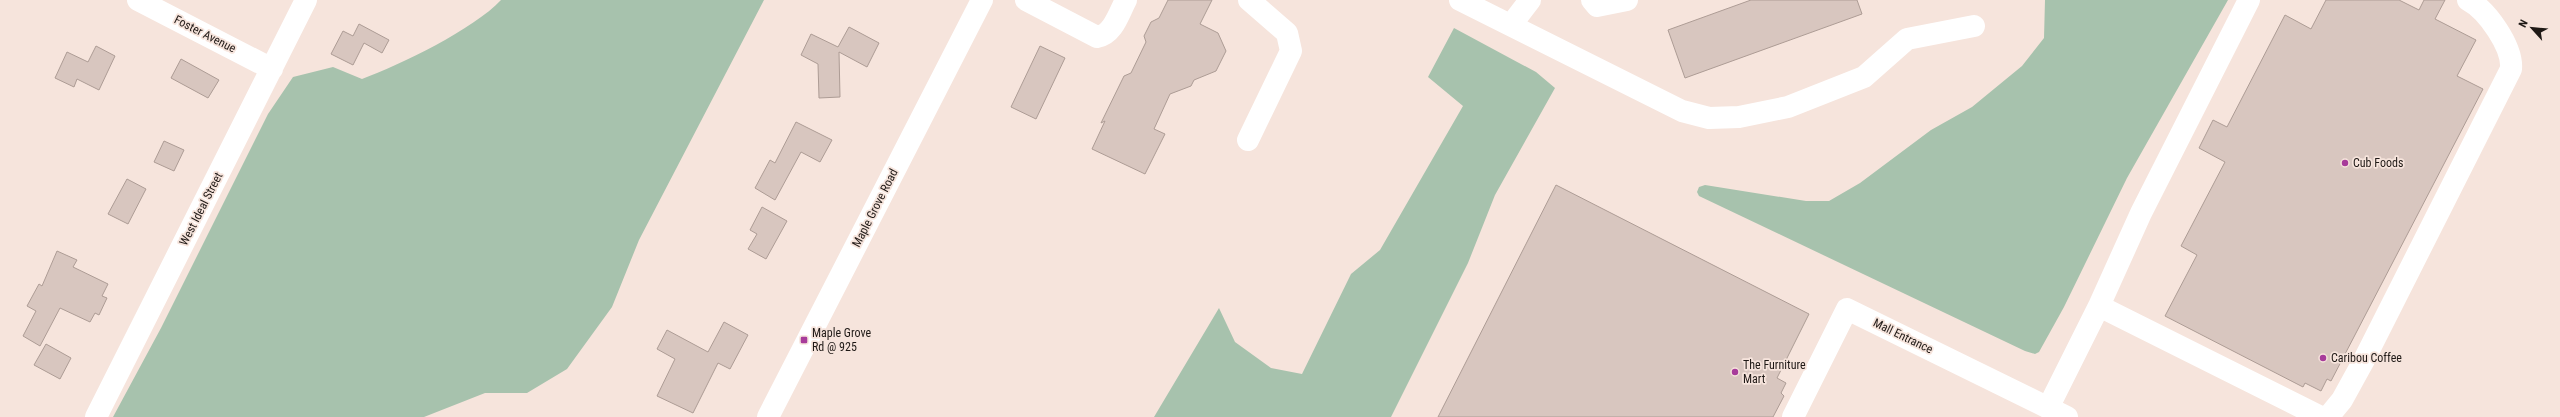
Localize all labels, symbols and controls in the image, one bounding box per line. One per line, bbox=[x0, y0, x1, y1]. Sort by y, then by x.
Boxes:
north arrow bbox=[2512, 8, 2552, 48]
street label: Foster Avenue bbox=[172, 12, 238, 56]
text: N bbox=[2516, 18, 2531, 30]
place label: Cub Foods bbox=[2353, 156, 2403, 170]
marker: Cub Foods bbox=[2340, 158, 2350, 168]
street label: Maple Grove Road bbox=[849, 166, 901, 249]
street label: West Ideal Street bbox=[177, 170, 226, 248]
street label: Mall Entrance bbox=[1871, 316, 1935, 357]
place label: Maple Grove Rd @ 925 bbox=[812, 326, 871, 354]
marker: Maple Grove Rd @ 925 bbox=[799, 335, 809, 345]
place label: Caribou Coffee bbox=[2331, 351, 2402, 365]
marker: Caribou Coffee bbox=[2318, 353, 2328, 363]
place label: The Furniture Mart bbox=[1743, 358, 1806, 386]
marker: The Furniture Mart bbox=[1730, 367, 1740, 377]

